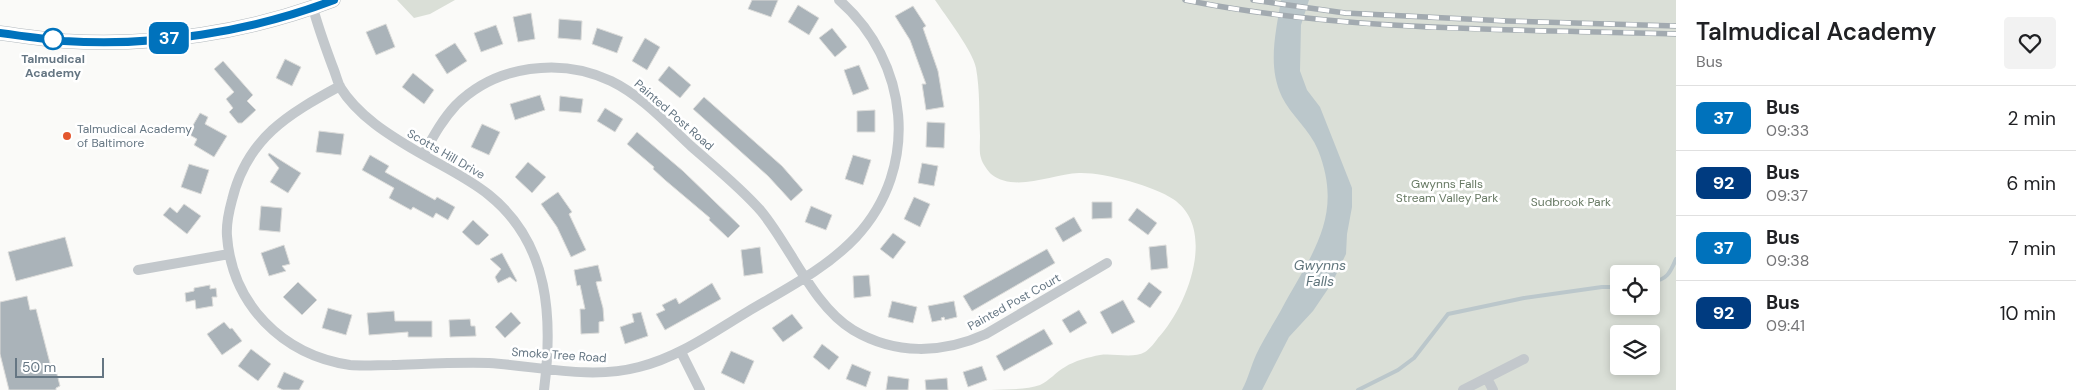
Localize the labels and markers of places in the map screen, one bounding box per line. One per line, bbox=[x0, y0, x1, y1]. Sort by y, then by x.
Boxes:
marker: Talmudical Academy bbox=[42, 28, 64, 50]
place label: Talmudical Academy bbox=[21, 51, 85, 81]
place label: Talmudical Academy of Baltimore bbox=[77, 121, 192, 151]
marker: Talmudical Academy of Baltimore bbox=[61, 130, 73, 142]

